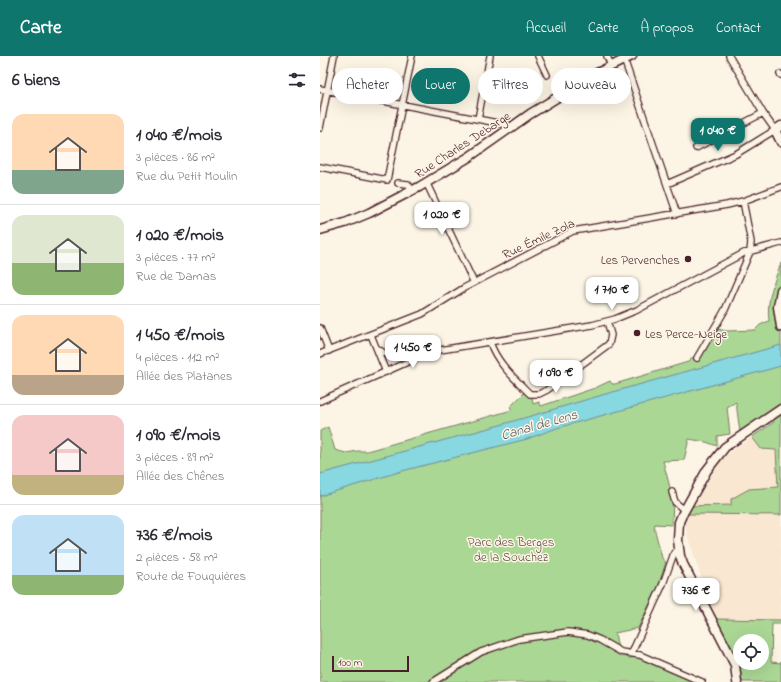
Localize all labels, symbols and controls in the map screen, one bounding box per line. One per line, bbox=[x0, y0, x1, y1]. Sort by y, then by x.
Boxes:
text: Carte bbox=[20, 15, 61, 42]
text: Accueil bbox=[526, 18, 566, 39]
text: Carte bbox=[588, 18, 619, 39]
text: À propos bbox=[641, 18, 694, 39]
text: Contact bbox=[716, 18, 761, 39]
text: 6 biens bbox=[12, 68, 60, 93]
chip: Acheter bbox=[332, 68, 403, 104]
chip: Louer bbox=[411, 68, 470, 104]
chip: Filtres bbox=[478, 68, 543, 104]
chip: Nouveau bbox=[551, 68, 631, 104]
icon: filters bbox=[286, 69, 308, 91]
street label: Rue Charles Debarge bbox=[411, 107, 515, 184]
pin: 1 040 € bbox=[681, 118, 755, 152]
text: 1 040 € bbox=[700, 121, 736, 140]
text: 1 040 €/mois bbox=[136, 123, 222, 148]
icon: home bbox=[44, 130, 92, 178]
text: 3 pièces · 86 m² bbox=[136, 148, 215, 167]
text: Rue du Petit Moulin bbox=[136, 167, 238, 186]
pin: 1 020 € bbox=[405, 202, 479, 236]
text: 1 020 € bbox=[423, 205, 461, 224]
street label: Rue Émile Zola bbox=[499, 214, 578, 264]
text: 1 020 €/mois bbox=[136, 223, 224, 248]
icon: home bbox=[44, 231, 92, 279]
text: 3 pièces · 77 m² bbox=[136, 248, 215, 267]
place label: Les Pervenches bbox=[601, 251, 680, 270]
marker: Les Pervenches bbox=[683, 254, 693, 264]
text: Rue de Damas bbox=[136, 267, 216, 286]
pin: 1 710 € bbox=[575, 277, 649, 311]
text: 1 710 € bbox=[595, 280, 629, 299]
text: 1 450 €/mois bbox=[136, 323, 225, 348]
place label: Les Perce-Neige bbox=[645, 325, 727, 345]
marker: Les Perce-Neige bbox=[632, 328, 642, 338]
icon: home bbox=[44, 331, 92, 379]
pin: 1 450 € bbox=[376, 335, 450, 369]
text: 1 450 € bbox=[394, 338, 432, 357]
text: 4 pièces · 112 m² bbox=[136, 348, 219, 367]
pin: 1 090 € bbox=[519, 360, 593, 394]
text: 1 090 € bbox=[539, 363, 573, 382]
text: Allée des Platanes bbox=[136, 367, 232, 386]
water label: Canal de Lens bbox=[499, 404, 581, 446]
text: 1 090 €/mois bbox=[136, 423, 221, 448]
icon: home bbox=[44, 431, 92, 479]
text: 3 pièces · 89 m² bbox=[136, 448, 213, 467]
text: Allée des Chênes bbox=[136, 467, 224, 486]
text: 736 €/mois bbox=[136, 523, 213, 548]
icon: home bbox=[44, 531, 92, 579]
park label: Parc des Berges de la Souchez bbox=[468, 533, 555, 567]
text: 2 pièces · 58 m² bbox=[136, 548, 218, 567]
text: Route de Fouquières bbox=[136, 567, 246, 586]
pin: 736 € bbox=[668, 578, 724, 612]
text: 736 € bbox=[682, 581, 710, 600]
map controls bbox=[733, 634, 769, 670]
button: locate bbox=[733, 634, 769, 670]
scale bar bbox=[332, 654, 409, 673]
text: 100 m bbox=[338, 655, 362, 671]

